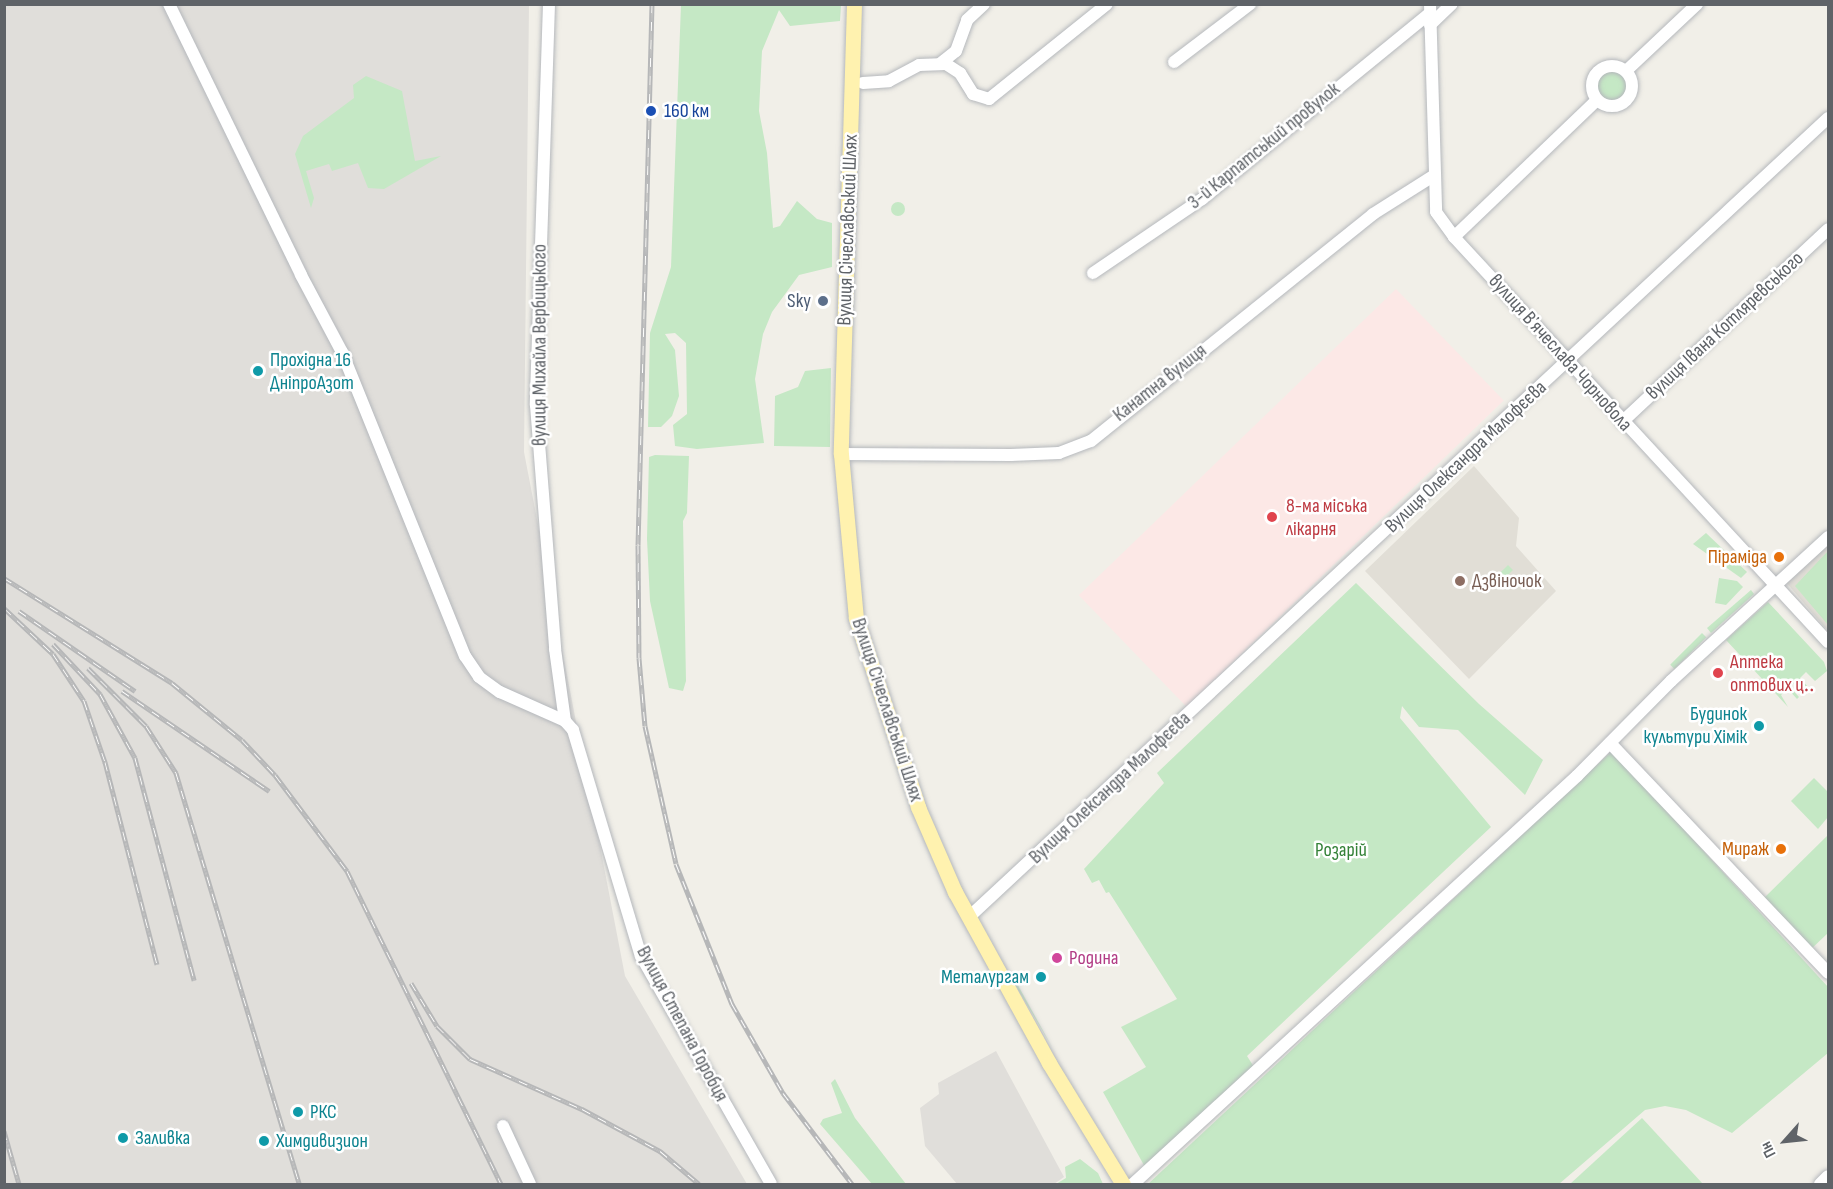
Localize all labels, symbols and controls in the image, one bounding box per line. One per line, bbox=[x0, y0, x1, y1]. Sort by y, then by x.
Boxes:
street label: 3-й Карпатський провулок bbox=[1183, 77, 1345, 215]
place label: 160 км bbox=[664, 99, 709, 123]
marker: 160 км bbox=[642, 102, 660, 120]
street label: Вулиця Січеславський Шлях bbox=[833, 134, 863, 326]
street label: вулиця Михайла Вербицького bbox=[528, 244, 552, 446]
street label: вулиця Івана Котляревського bbox=[1641, 247, 1809, 405]
street label: вулиця Вʼячеслава Чорновола bbox=[1483, 269, 1637, 437]
place label: Sky bbox=[787, 289, 811, 313]
marker: Sky bbox=[816, 294, 830, 308]
street label: Канатна вулиця bbox=[1108, 339, 1212, 427]
place label: Прохідна 16 ДніпроАзот bbox=[270, 348, 354, 395]
marker: Прохідна 16 ДніпроАзот bbox=[251, 364, 265, 378]
street label: Вулиця Олександра Малофєєва bbox=[1380, 376, 1552, 538]
place label: 8-ма міська лікарня bbox=[1286, 494, 1367, 541]
marker: 8-ма міська лікарня bbox=[1263, 508, 1281, 526]
place label: Піраміда bbox=[1708, 545, 1767, 569]
marker: Піраміда bbox=[1772, 550, 1786, 564]
place label: Дзвіночок bbox=[1472, 569, 1541, 593]
marker: Дзвіночок bbox=[1453, 574, 1467, 588]
street label: Вулиця Січеславський Шлях bbox=[846, 615, 928, 805]
place label: Аптека оптових ц‥ bbox=[1730, 650, 1814, 697]
marker: Аптека оптових ц‥ bbox=[1711, 666, 1725, 680]
place label: Будинок культури Хімік bbox=[1644, 702, 1747, 749]
street label: Вулиця Олександра Малофєєва bbox=[1024, 707, 1196, 869]
marker: Будинок культури Хімік bbox=[1752, 719, 1766, 733]
place label: Мираж bbox=[1722, 837, 1769, 861]
park label: Розарій bbox=[1315, 838, 1367, 862]
marker: Мираж bbox=[1774, 842, 1788, 856]
street label: Вулиця Степана Горобця bbox=[631, 942, 733, 1106]
place label: Родина bbox=[1069, 946, 1118, 970]
marker: Родина bbox=[1050, 951, 1064, 965]
place label: Металургам bbox=[941, 965, 1029, 989]
marker: Металургам bbox=[1034, 970, 1048, 984]
place label: РКС bbox=[310, 1100, 337, 1124]
marker: РКС bbox=[291, 1105, 305, 1119]
north arrow bbox=[1755, 1111, 1815, 1171]
place label: Заливка bbox=[135, 1126, 190, 1150]
place label: Химдивизион bbox=[276, 1129, 368, 1153]
marker: Заливка bbox=[116, 1131, 130, 1145]
marker: Химдивизион bbox=[257, 1134, 271, 1148]
text: Пн bbox=[1757, 1138, 1780, 1161]

